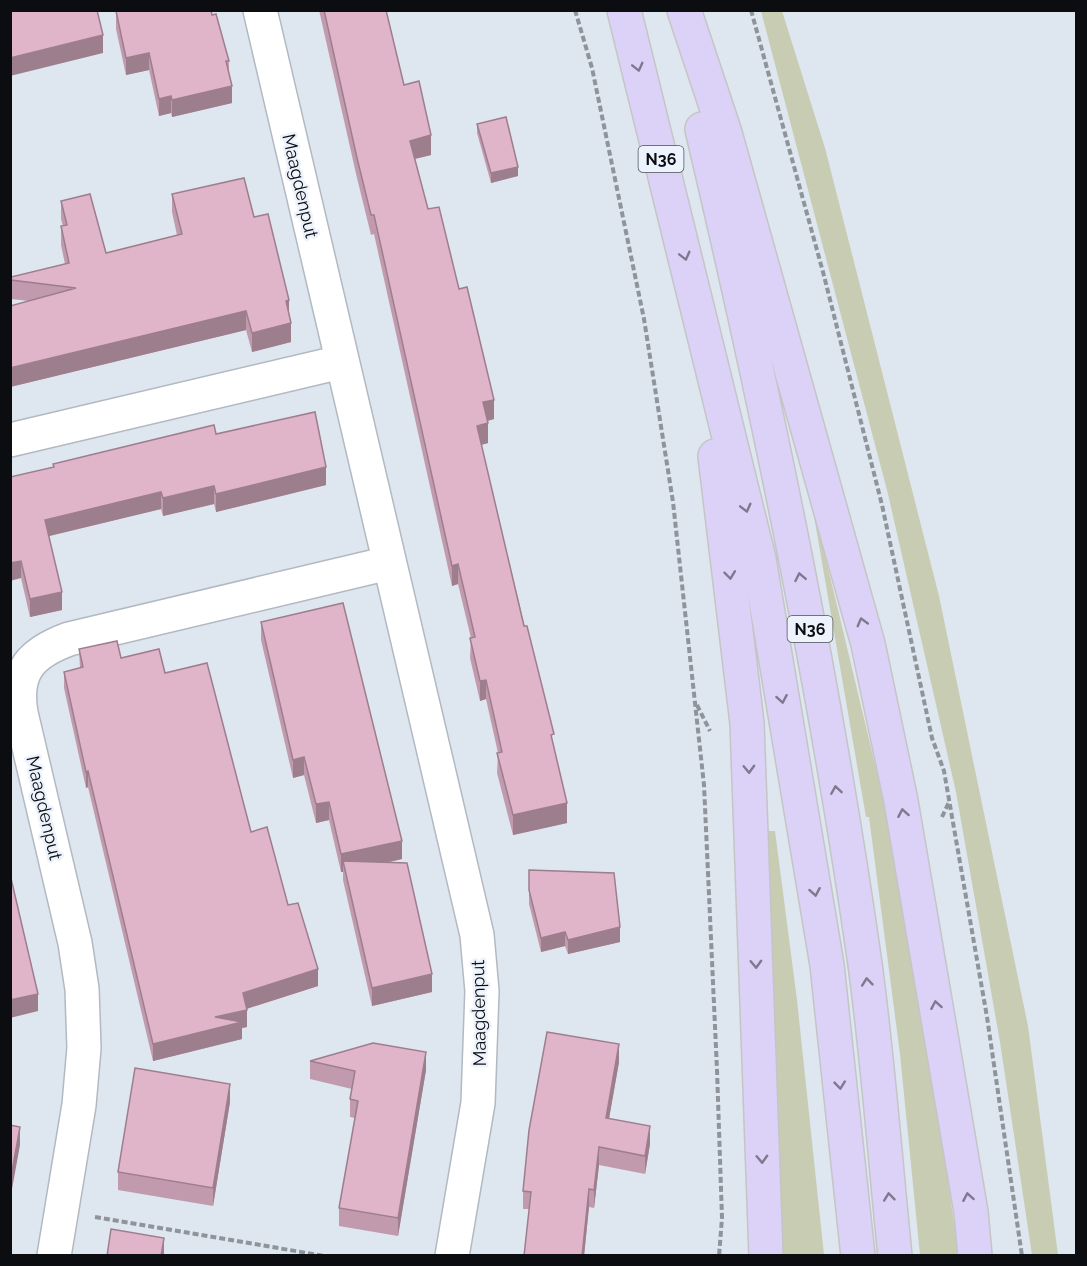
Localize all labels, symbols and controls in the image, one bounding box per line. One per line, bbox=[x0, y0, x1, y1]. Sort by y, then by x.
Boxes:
one-way arrow bbox=[630, 62, 643, 72]
street label: Maagdenput bbox=[278, 132, 323, 240]
road number: N36 bbox=[638, 146, 684, 172]
one-way arrow bbox=[678, 251, 690, 261]
one-way arrow bbox=[739, 503, 752, 513]
one-way arrow bbox=[723, 570, 735, 579]
one-way arrow bbox=[794, 572, 807, 582]
road number: N36 bbox=[788, 616, 832, 642]
one-way arrow bbox=[857, 617, 869, 628]
one-way arrow bbox=[776, 695, 788, 704]
street label: Maagdenput bbox=[22, 754, 67, 862]
one-way arrow bbox=[742, 764, 755, 773]
one-way arrow bbox=[831, 785, 843, 795]
one-way arrow bbox=[897, 808, 910, 818]
one-way arrow bbox=[808, 887, 820, 896]
one-way arrow bbox=[749, 959, 762, 968]
street label: Maagdenput bbox=[467, 960, 490, 1066]
one-way arrow bbox=[861, 978, 874, 987]
one-way arrow bbox=[930, 1001, 943, 1011]
one-way arrow bbox=[833, 1081, 846, 1090]
one-way arrow bbox=[756, 1154, 769, 1163]
one-way arrow bbox=[883, 1193, 896, 1202]
one-way arrow bbox=[963, 1193, 975, 1202]

